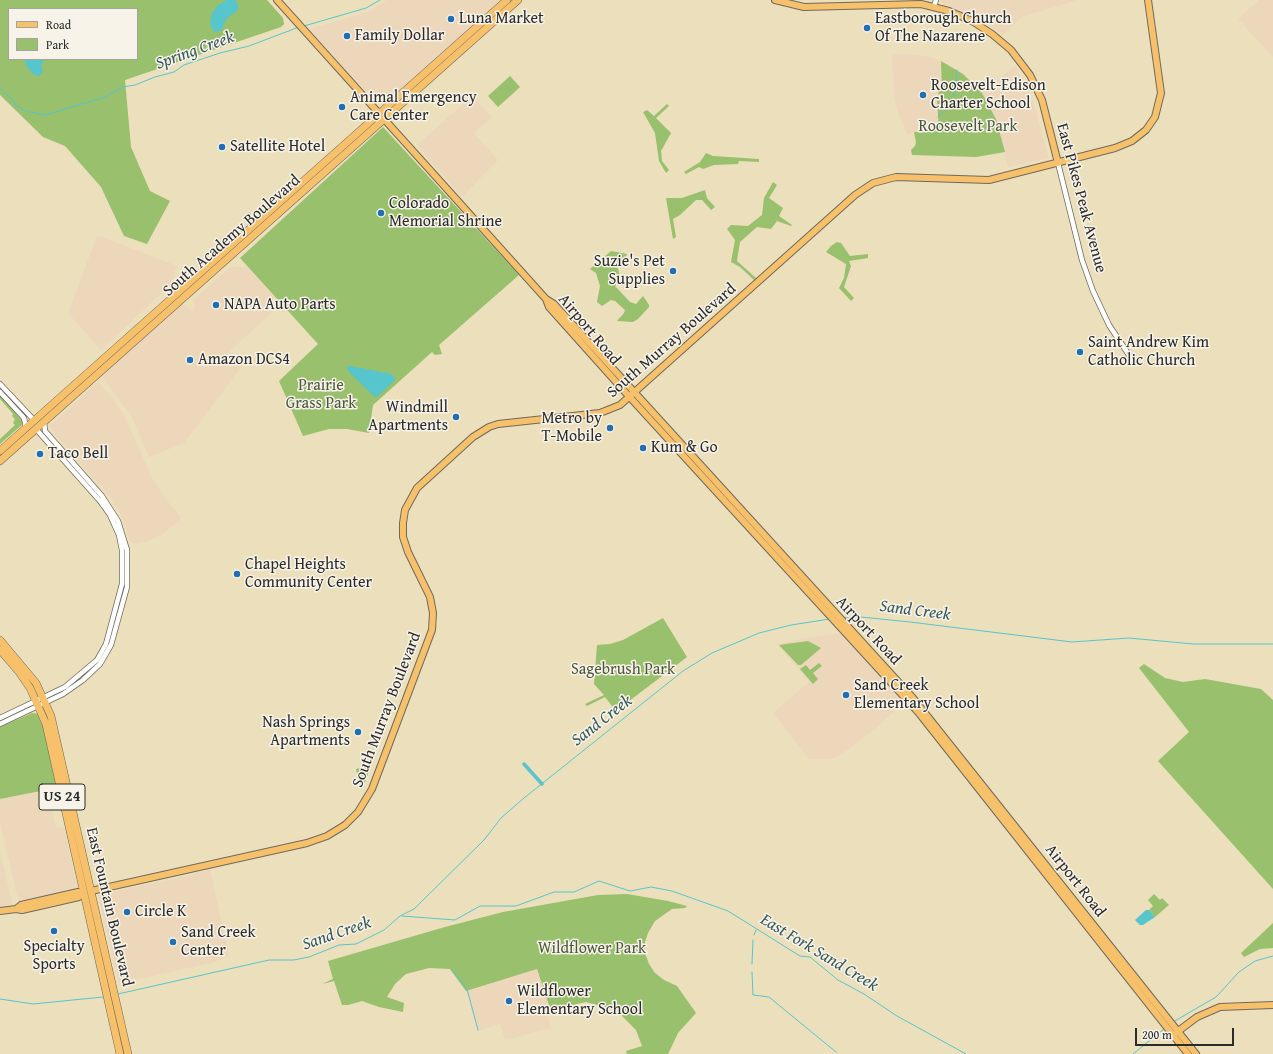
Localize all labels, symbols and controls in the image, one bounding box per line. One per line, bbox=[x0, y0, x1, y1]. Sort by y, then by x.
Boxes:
legend bbox=[8, 8, 138, 60]
place label: Luna Market bbox=[459, 9, 544, 29]
place label: Eastborough Church Of The Nazarene bbox=[875, 9, 1011, 47]
marker: Luna Market bbox=[446, 14, 456, 24]
text: Road bbox=[46, 16, 71, 33]
marker: Eastborough Church Of The Nazarene bbox=[862, 23, 872, 33]
place label: Family Dollar bbox=[355, 26, 444, 46]
water label: Spring Creek bbox=[153, 27, 237, 75]
marker: Family Dollar bbox=[342, 31, 352, 41]
text: Park bbox=[46, 36, 69, 53]
place label: Roosevelt-Edison Charter School bbox=[931, 76, 1046, 114]
place label: Animal Emergency Care Center bbox=[350, 88, 477, 126]
marker: Roosevelt-Edison Charter School bbox=[918, 90, 928, 100]
marker: Animal Emergency Care Center bbox=[337, 102, 347, 112]
park label: Roosevelt Park bbox=[918, 117, 1018, 137]
street label: East Pikes Peak Avenue bbox=[1052, 121, 1110, 275]
place label: Satellite Hotel bbox=[230, 137, 325, 157]
marker: Satellite Hotel bbox=[217, 142, 227, 152]
street label: South Academy Boulevard bbox=[159, 171, 305, 301]
place label: Colorado Memorial Shrine bbox=[389, 194, 502, 232]
marker: Colorado Memorial Shrine bbox=[376, 208, 386, 218]
place label: Suzie's Pet Supplies bbox=[594, 252, 665, 290]
marker: Suzie's Pet Supplies bbox=[668, 266, 678, 276]
street label: South Murray Boulevard bbox=[604, 280, 740, 402]
street label: Airport Road bbox=[554, 291, 624, 369]
place label: NAPA Auto Parts bbox=[224, 295, 336, 315]
marker: NAPA Auto Parts bbox=[211, 300, 221, 310]
place label: Saint Andrew Kim Catholic Church bbox=[1088, 333, 1209, 371]
marker: Saint Andrew Kim Catholic Church bbox=[1075, 347, 1085, 357]
place label: Amazon DCS4 bbox=[198, 350, 290, 370]
marker: Amazon DCS4 bbox=[185, 355, 195, 365]
park label: Prairie Grass Park bbox=[286, 376, 356, 414]
place label: Windmill Apartments bbox=[368, 398, 448, 436]
place label: Metro by T-Mobile bbox=[541, 409, 602, 447]
marker: Windmill Apartments bbox=[451, 412, 461, 422]
marker: Metro by T-Mobile bbox=[605, 423, 615, 433]
place label: Kum & Go bbox=[651, 438, 718, 458]
marker: Kum & Go bbox=[638, 443, 648, 453]
place label: Taco Bell bbox=[48, 444, 108, 464]
marker: Taco Bell bbox=[35, 449, 45, 459]
place label: Chapel Heights Community Center bbox=[245, 555, 372, 593]
marker: Chapel Heights Community Center bbox=[232, 569, 242, 579]
street label: Airport Road bbox=[831, 593, 905, 669]
water label: Sand Creek bbox=[878, 597, 952, 625]
street label: South Murray Boulevard bbox=[349, 630, 425, 790]
park label: Sagebrush Park bbox=[571, 660, 675, 680]
place label: Sand Creek Elementary School bbox=[854, 676, 979, 714]
marker: Sand Creek Elementary School bbox=[841, 690, 851, 700]
water label: Sand Creek bbox=[568, 691, 636, 751]
place label: Nash Springs Apartments bbox=[262, 713, 350, 751]
marker: Nash Springs Apartments bbox=[353, 727, 363, 737]
road number: US 24 bbox=[39, 784, 85, 810]
street label: East Fountain Boulevard bbox=[81, 826, 137, 988]
street label: Airport Road bbox=[1041, 841, 1109, 921]
place label: Circle K bbox=[135, 902, 186, 922]
marker: Circle K bbox=[122, 907, 132, 917]
water label: East Fork Sand Creek bbox=[756, 910, 882, 996]
water label: Sand Creek bbox=[300, 913, 374, 955]
place label: Sand Creek Center bbox=[181, 923, 256, 961]
marker: Specialty Sports bbox=[49, 926, 59, 936]
place label: Specialty Sports bbox=[23, 937, 85, 975]
marker: Sand Creek Center bbox=[168, 937, 178, 947]
park label: Wildflower Park bbox=[538, 939, 646, 959]
place label: Wildflower Elementary School bbox=[517, 982, 642, 1020]
marker: Wildflower Elementary School bbox=[504, 996, 514, 1006]
scale bar bbox=[1137, 1020, 1236, 1046]
text: 200 m bbox=[1142, 1026, 1172, 1043]

